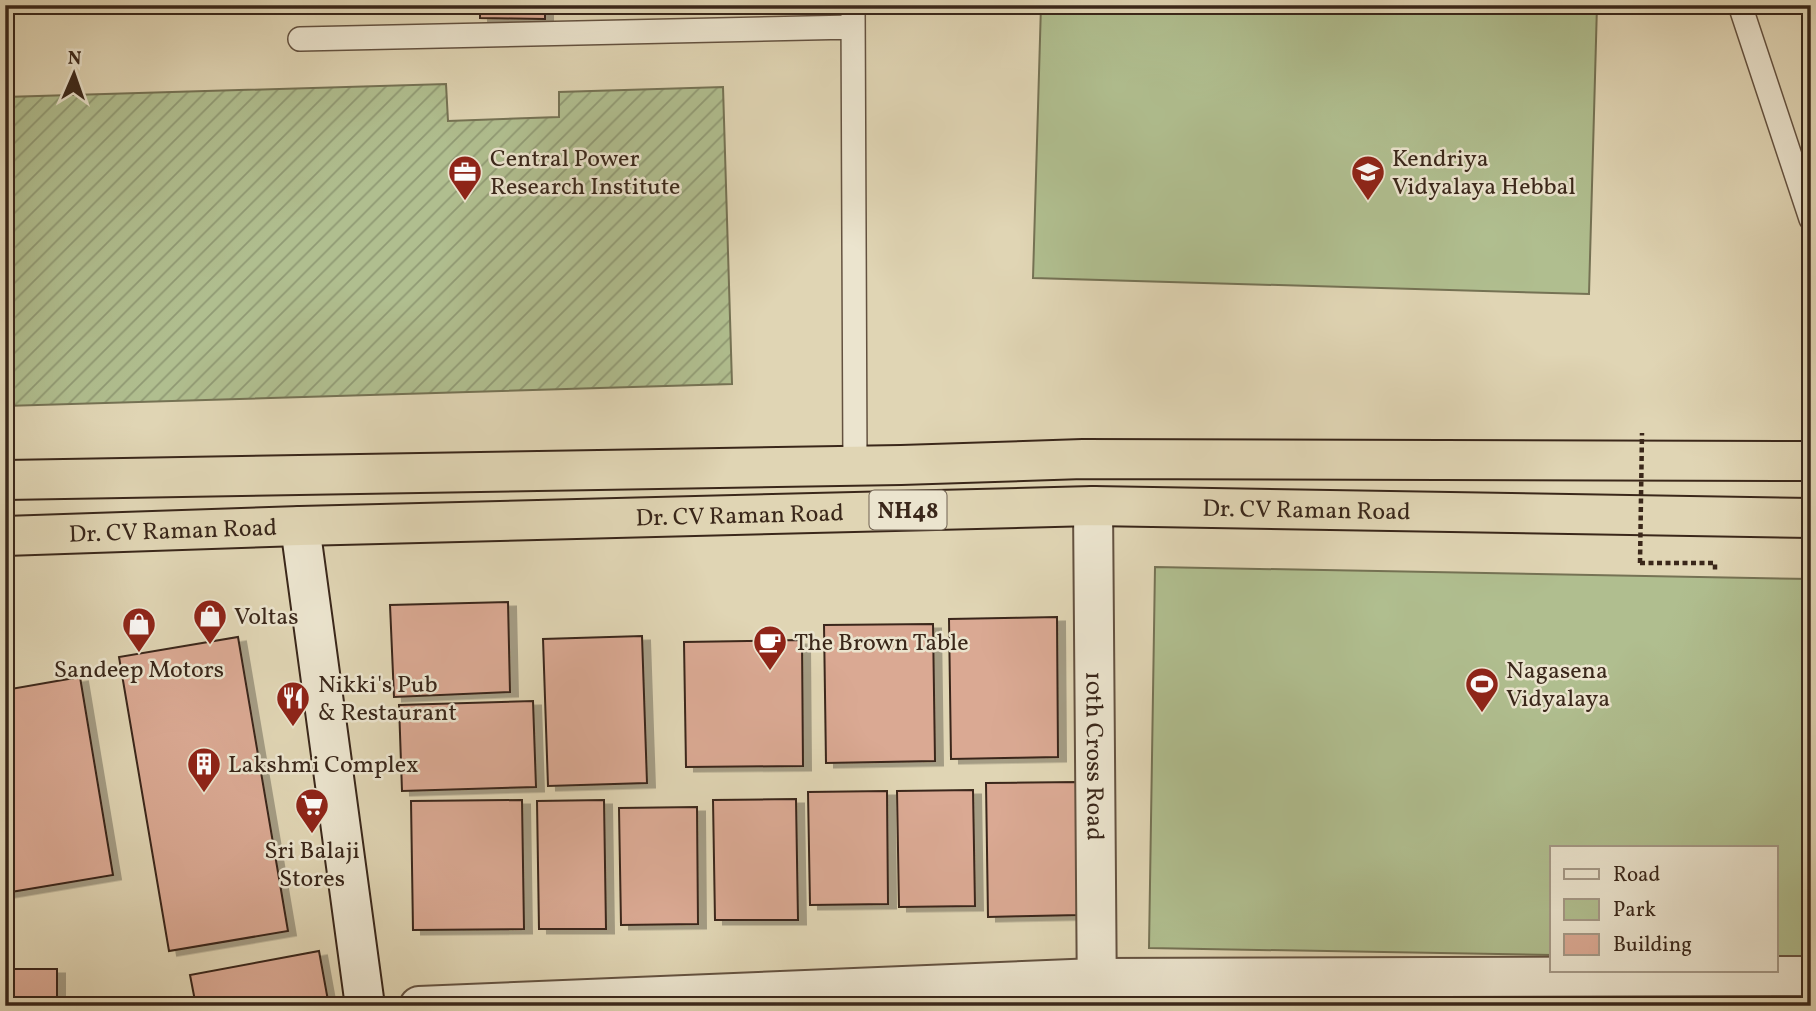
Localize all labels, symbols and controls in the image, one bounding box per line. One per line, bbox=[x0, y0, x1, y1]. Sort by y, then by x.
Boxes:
north arrow bbox=[38, 38, 108, 108]
text: N bbox=[67, 46, 82, 72]
place label: Central Power Research Institute bbox=[490, 143, 680, 205]
place label: Kendriya Vidyalaya Hebbal bbox=[1392, 143, 1576, 205]
office icon: Central Power Research Institute bbox=[446, 153, 484, 202]
school or university icon: Kendriya Vidyalaya Hebbal bbox=[1349, 153, 1387, 202]
road number: NH48 bbox=[870, 490, 946, 530]
street label: Dr. CV Raman Road bbox=[1202, 493, 1411, 530]
street label: Dr. CV Raman Road bbox=[635, 497, 844, 537]
street label: Dr. CV Raman Road bbox=[68, 512, 278, 553]
shop icon: Voltas bbox=[191, 597, 229, 646]
place label: Voltas bbox=[234, 601, 299, 635]
shop icon: Sandeep Motors bbox=[120, 605, 158, 654]
cafe icon: The Brown Table bbox=[751, 623, 789, 672]
place label: The Brown Table bbox=[794, 627, 969, 661]
place label: Sandeep Motors bbox=[54, 654, 224, 688]
place label: Nagasena Vidyalaya bbox=[1506, 655, 1610, 717]
sports icon: Nagasena Vidyalaya bbox=[1463, 665, 1501, 714]
place label: Nikki's Pub & Restaurant bbox=[318, 669, 457, 731]
street label: 10th Cross Road bbox=[1075, 671, 1111, 841]
restaurant icon: Nikki's Pub & Restaurant bbox=[274, 679, 312, 728]
building icon: Lakshmi Complex bbox=[185, 745, 223, 794]
place label: Lakshmi Complex bbox=[228, 749, 419, 783]
supermarket icon: Sri Balaji Stores bbox=[293, 786, 331, 835]
place label: Sri Balaji Stores bbox=[264, 835, 360, 897]
legend bbox=[1550, 846, 1778, 972]
text: Road bbox=[1613, 861, 1660, 890]
text: Park bbox=[1613, 896, 1656, 925]
text: Building bbox=[1613, 931, 1692, 960]

